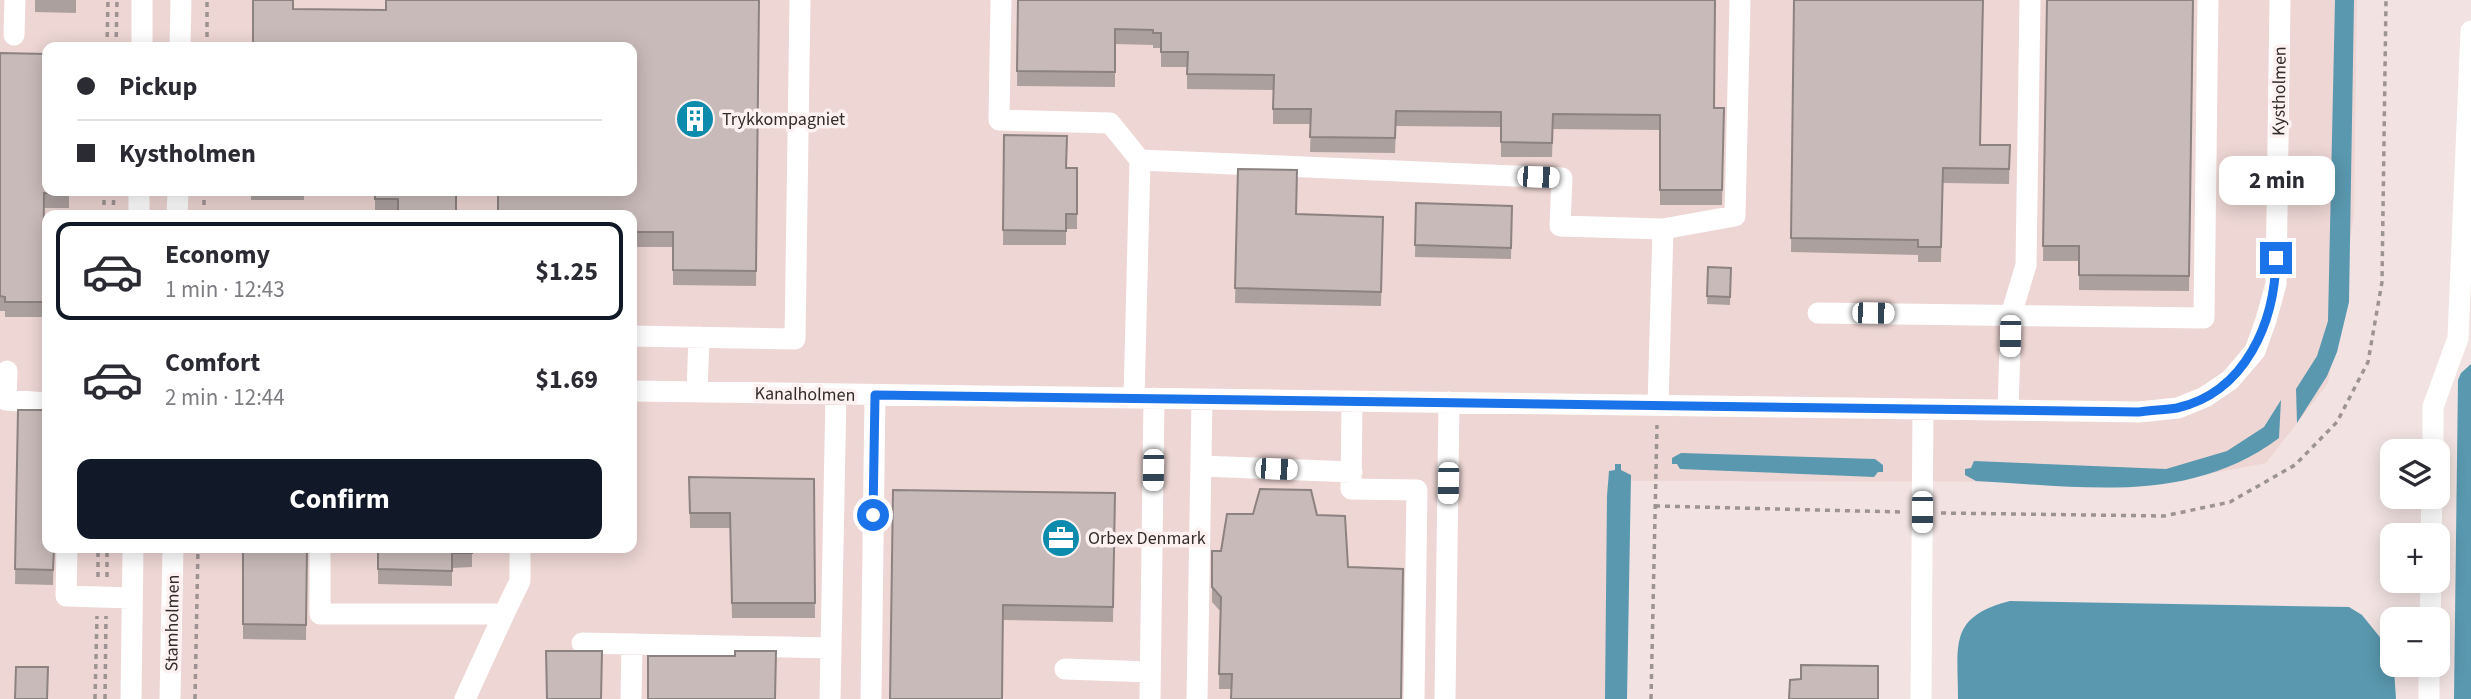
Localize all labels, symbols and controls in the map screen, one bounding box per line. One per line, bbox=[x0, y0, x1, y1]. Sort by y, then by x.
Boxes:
street label: Kystholmen bbox=[2266, 46, 2293, 136]
text: Pickup bbox=[119, 68, 197, 105]
building icon: Trykkompagniet bbox=[674, 98, 716, 140]
place label: Trykkompagniet bbox=[722, 107, 845, 132]
text: Kystholmen bbox=[119, 135, 256, 172]
callout: 2 min bbox=[2218, 156, 2334, 205]
text: 2 min bbox=[2249, 164, 2305, 197]
car bbox=[1517, 166, 1560, 188]
text: Economy bbox=[165, 236, 270, 273]
icon: car bbox=[81, 240, 144, 303]
route end bbox=[2260, 242, 2292, 274]
text: $1.25 bbox=[535, 253, 598, 290]
text: 1 min · 12:43 bbox=[165, 273, 285, 306]
car bbox=[1852, 302, 1895, 324]
car bbox=[2000, 315, 2021, 357]
text: Comfort bbox=[165, 344, 260, 381]
icon: car bbox=[81, 348, 144, 411]
text: $1.69 bbox=[535, 361, 598, 398]
text: 2 min · 12:44 bbox=[165, 381, 285, 414]
street label: Kanalholmen bbox=[754, 381, 856, 408]
map controls bbox=[2380, 439, 2450, 677]
button: layers bbox=[2380, 439, 2450, 509]
car bbox=[1143, 449, 1164, 491]
car bbox=[1255, 458, 1298, 480]
button: Confirm bbox=[77, 459, 602, 539]
car bbox=[1438, 462, 1459, 504]
car bbox=[1912, 491, 1933, 533]
route start bbox=[857, 499, 889, 531]
office icon: Orbex Denmark bbox=[1040, 517, 1082, 559]
button: + bbox=[2380, 523, 2450, 593]
place label: Orbex Denmark bbox=[1088, 526, 1206, 551]
street label: Stamholmen bbox=[159, 574, 186, 672]
button: − bbox=[2380, 607, 2450, 677]

